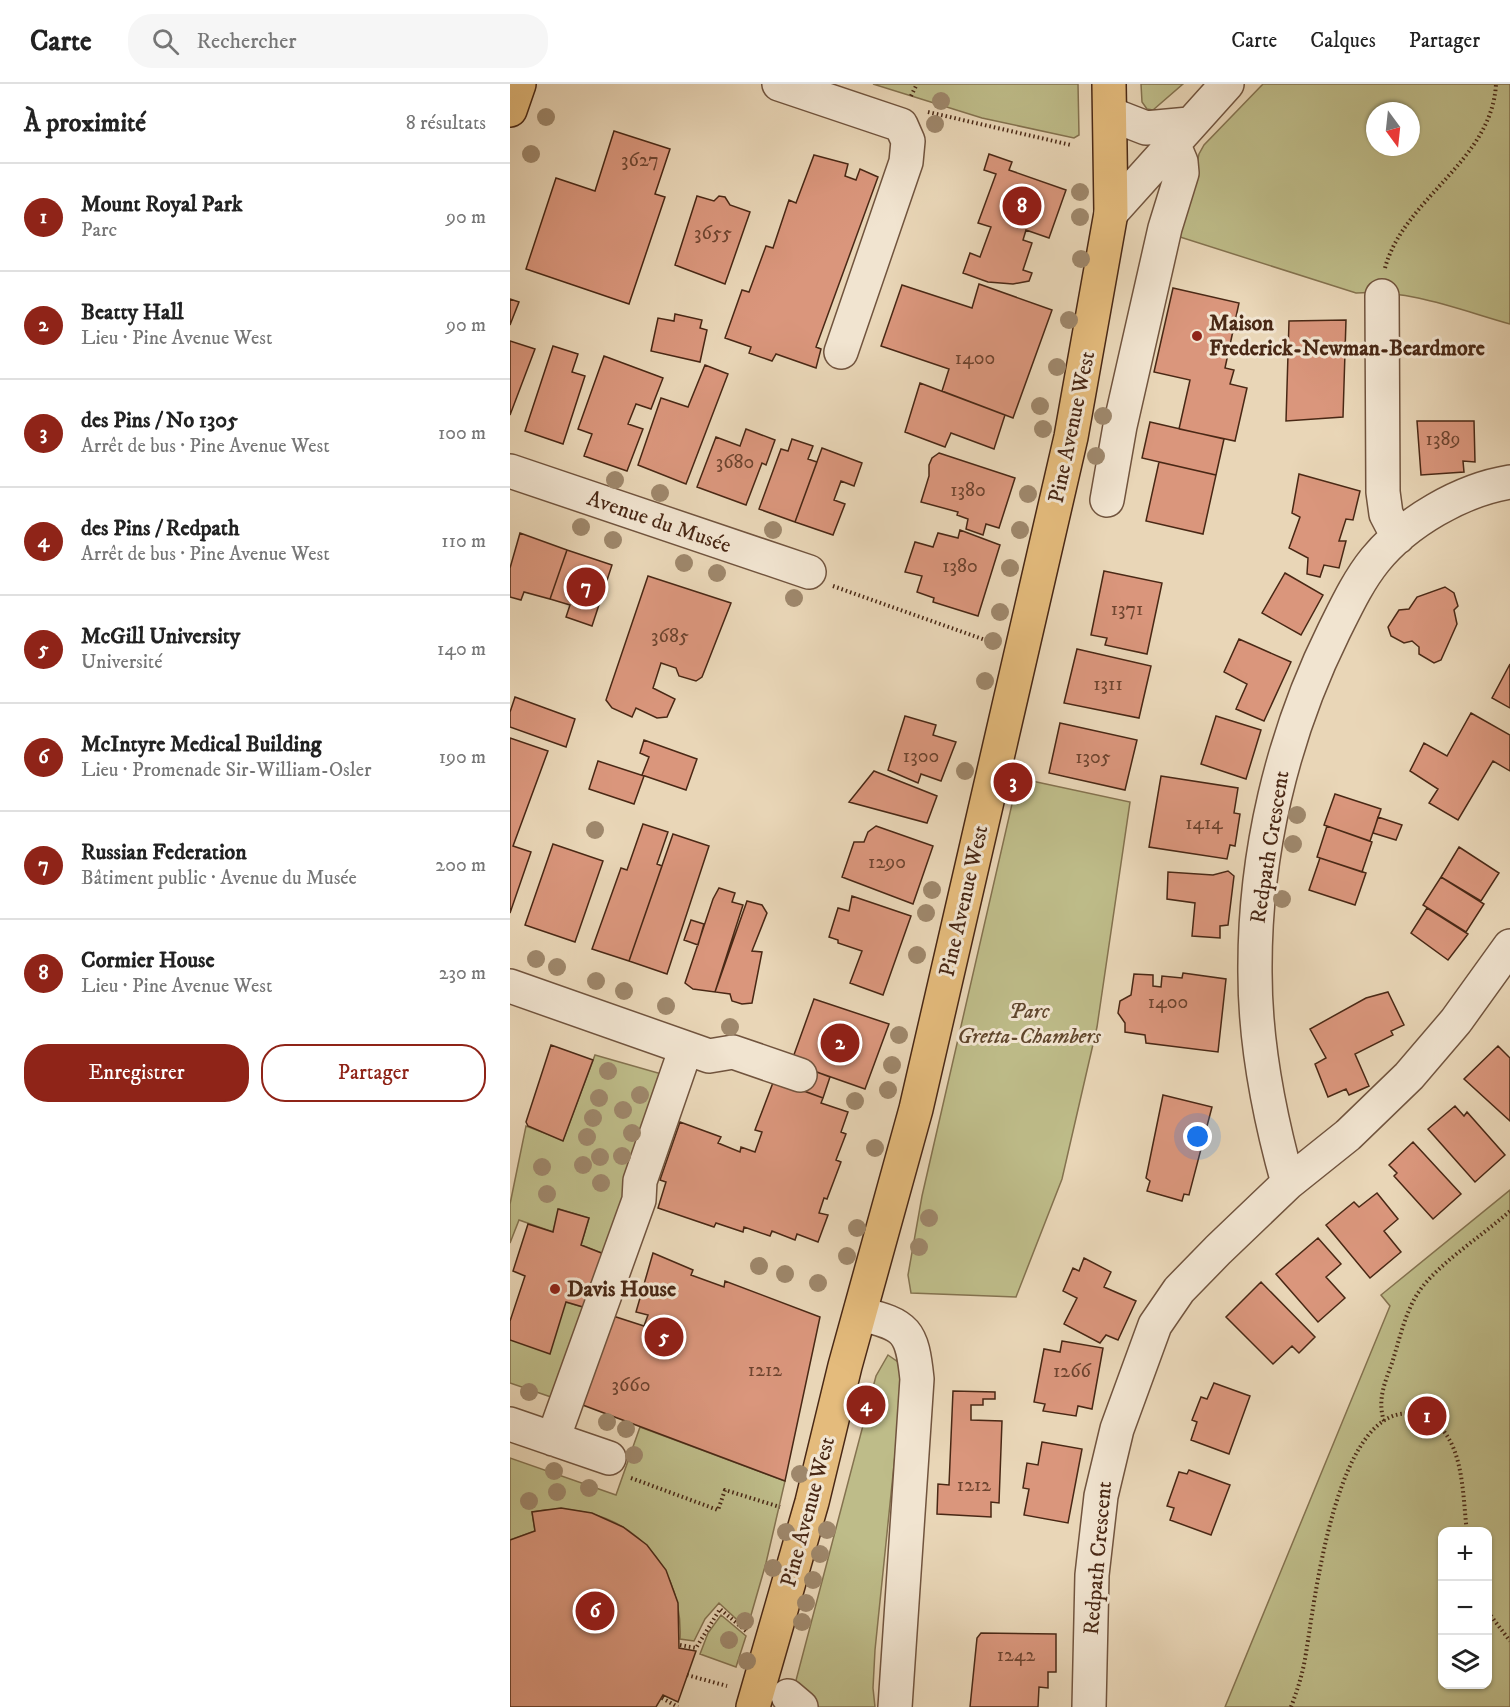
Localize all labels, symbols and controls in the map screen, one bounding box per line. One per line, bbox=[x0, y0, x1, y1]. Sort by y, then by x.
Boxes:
search box bbox=[128, 14, 548, 68]
text: Carte bbox=[30, 24, 92, 59]
icon: search bbox=[149, 25, 182, 58]
text: Rechercher bbox=[197, 28, 297, 55]
text: Carte bbox=[1231, 28, 1277, 54]
text: Calques bbox=[1310, 28, 1376, 54]
text: Partager bbox=[1409, 28, 1480, 54]
north arrow bbox=[1366, 102, 1420, 156]
text: À proximité bbox=[24, 107, 146, 140]
text: 8 résultats bbox=[406, 111, 486, 136]
house number: 3627 bbox=[621, 148, 659, 173]
pin: 8 bbox=[1002, 184, 1042, 228]
text: Mount Royal Park bbox=[81, 191, 243, 218]
text: 1 bbox=[40, 205, 47, 230]
text: 90 m bbox=[446, 205, 486, 230]
text: Parc bbox=[81, 218, 117, 243]
house number: 3655 bbox=[694, 221, 732, 246]
text: Beatty Hall bbox=[81, 299, 184, 326]
place label: Maison Frederick-Newman-Beardmore bbox=[1209, 310, 1485, 362]
text: 2 bbox=[39, 313, 48, 338]
text: 90 m bbox=[446, 313, 486, 338]
text: Lieu · Pine Avenue West bbox=[81, 326, 272, 351]
marker: Maison Frederick-Newman-Beardmore bbox=[1190, 329, 1204, 343]
house number: 1400 bbox=[955, 346, 995, 371]
street label: Pine Avenue West bbox=[1043, 349, 1101, 505]
text: des Pins / No 1305 bbox=[81, 407, 238, 434]
text: 3 bbox=[40, 421, 47, 446]
text: 100 m bbox=[438, 421, 486, 446]
house number: 1389 bbox=[1426, 427, 1460, 452]
text: Arrêt de bus · Pine Avenue West bbox=[81, 434, 330, 459]
house number: 3680 bbox=[716, 450, 754, 475]
house number: 1380 bbox=[950, 478, 986, 503]
street label: Avenue du Musée bbox=[583, 485, 735, 559]
text: des Pins / Redpath bbox=[81, 515, 239, 542]
text: 4 bbox=[38, 529, 49, 554]
text: 110 m bbox=[441, 529, 486, 554]
text: Arrêt de bus · Pine Avenue West bbox=[81, 542, 330, 567]
house number: 1380 bbox=[942, 554, 978, 579]
pin: 7 bbox=[566, 564, 606, 610]
house number: 1371 bbox=[1111, 597, 1143, 622]
text: McGill University bbox=[81, 623, 240, 650]
house number: 3685 bbox=[651, 624, 689, 649]
text: 5 bbox=[39, 637, 48, 662]
text: 140 m bbox=[437, 637, 486, 662]
text: Université bbox=[81, 650, 163, 675]
house number: 1311 bbox=[1093, 672, 1123, 697]
text: McIntyre Medical Building bbox=[81, 731, 322, 758]
house number: 1300 bbox=[903, 744, 939, 769]
text: 6 bbox=[38, 745, 49, 770]
text: 190 m bbox=[439, 745, 486, 770]
house number: 1305 bbox=[1075, 745, 1111, 770]
text: Lieu · Promenade Sir-William-Osler bbox=[81, 758, 371, 783]
pin: 3 bbox=[994, 760, 1032, 804]
street label: Redpath Crescent bbox=[1245, 769, 1295, 925]
house number: 1414 bbox=[1185, 811, 1223, 836]
street label: Pine Avenue West bbox=[933, 823, 995, 979]
text: Russian Federation bbox=[81, 839, 247, 866]
house number: 1290 bbox=[868, 850, 906, 875]
text: 7 bbox=[38, 853, 49, 878]
text: 200 m bbox=[435, 853, 486, 878]
text: Bâtiment public · Avenue du Musée bbox=[81, 866, 357, 891]
text: Cormier House bbox=[81, 947, 215, 974]
text: 8 bbox=[38, 961, 49, 986]
text: 230 m bbox=[439, 961, 486, 986]
text: Lieu · Pine Avenue West bbox=[81, 974, 272, 999]
house number: 1400 bbox=[1148, 990, 1188, 1015]
park label: Parc Gretta-Chambers bbox=[957, 998, 1102, 1050]
pin: 2 bbox=[820, 1020, 860, 1066]
button: Enregistrer bbox=[24, 1044, 249, 1102]
button: Partager bbox=[261, 1044, 486, 1102]
your location bbox=[1183, 1122, 1212, 1151]
place label: Davis House bbox=[567, 1276, 676, 1303]
marker: Davis House bbox=[548, 1282, 562, 1296]
pin: 5 bbox=[644, 1314, 684, 1360]
house number: 1212 bbox=[748, 1358, 782, 1383]
house number: 1266 bbox=[1053, 1359, 1092, 1384]
house number: 3660 bbox=[611, 1373, 651, 1398]
pin: 4 bbox=[846, 1382, 886, 1428]
pin: 1 bbox=[1408, 1394, 1446, 1438]
street label: Pine Avenue West bbox=[775, 1434, 841, 1590]
house number: 1212 bbox=[957, 1473, 991, 1498]
street label: Redpath Crescent bbox=[1078, 1480, 1118, 1636]
map controls bbox=[1438, 1527, 1492, 1689]
button: + bbox=[1438, 1527, 1492, 1581]
button: − bbox=[1438, 1581, 1492, 1635]
pin: 6 bbox=[576, 1588, 614, 1634]
button: layers bbox=[1438, 1635, 1492, 1689]
house number: 1242 bbox=[997, 1643, 1035, 1668]

